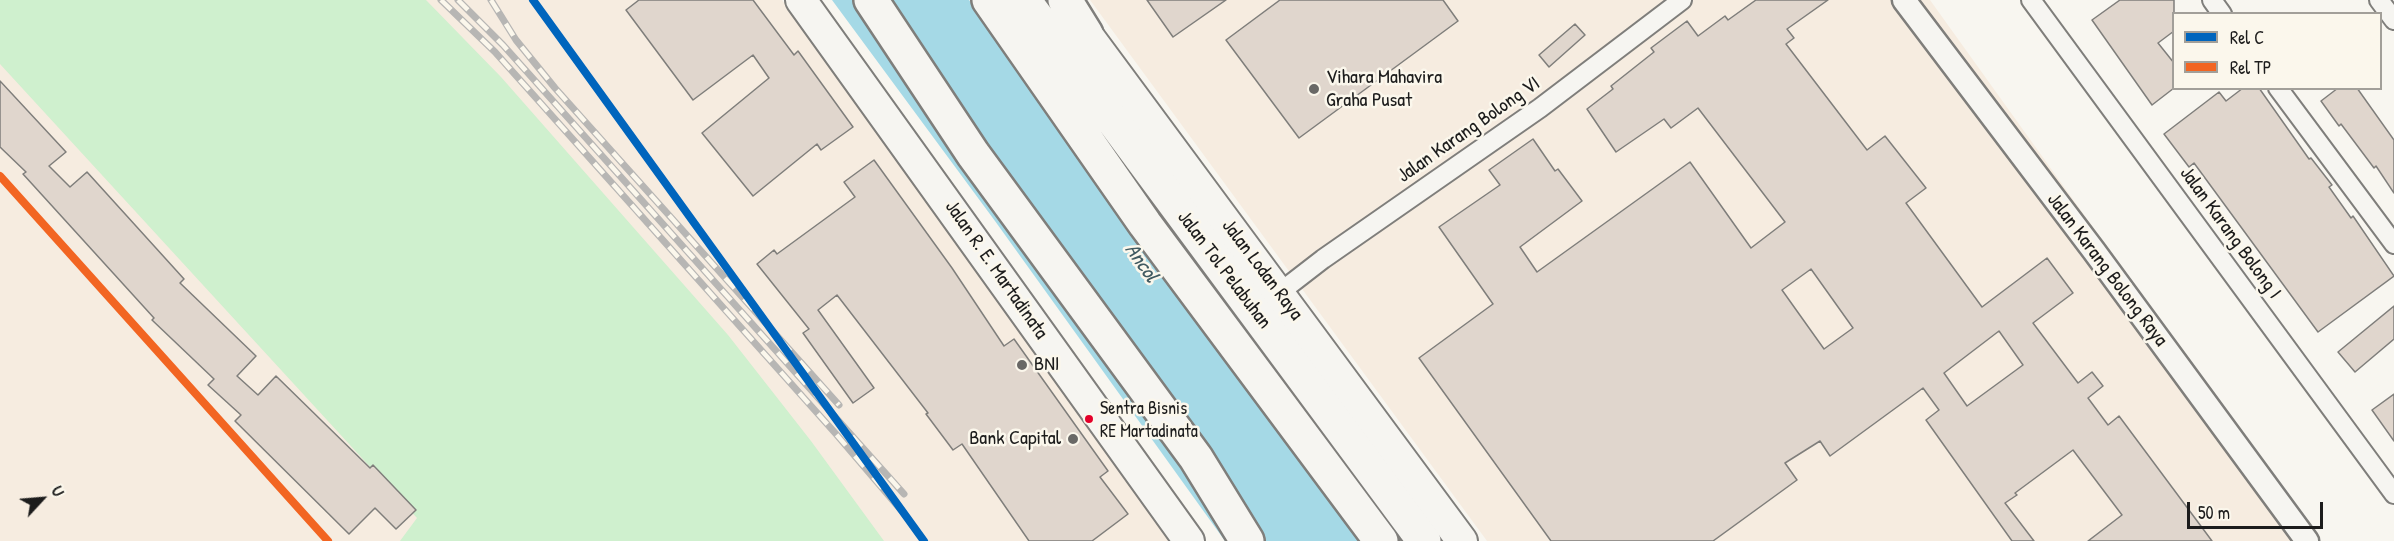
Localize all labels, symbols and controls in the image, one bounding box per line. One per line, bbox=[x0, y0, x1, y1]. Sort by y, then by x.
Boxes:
legend bbox=[2172, 12, 2382, 90]
text: Rel C bbox=[2230, 25, 2264, 50]
text: Rel TP bbox=[2230, 55, 2271, 80]
place label: Vihara Mahavira Graha Pusat bbox=[1326, 66, 1442, 113]
street label: Jalan Karang Bolong VI bbox=[1393, 72, 1545, 188]
marker: Vihara Mahavira Graha Pusat bbox=[1307, 82, 1321, 96]
street label: Jalan Karang Bolong I bbox=[2174, 162, 2286, 304]
street label: Jalan Karang Bolong Raya bbox=[2042, 189, 2172, 351]
street label: Jalan R. E. Martadinata bbox=[939, 196, 1053, 344]
street label: Jalan Tol Pelabuhan bbox=[1172, 206, 1276, 334]
street label: Jalan Lodan Raya bbox=[1216, 215, 1308, 325]
water label: Ancol bbox=[1119, 239, 1163, 287]
place label: BNI bbox=[1034, 353, 1059, 377]
marker: BNI bbox=[1015, 358, 1029, 372]
place label: Sentra Bisnis RE Martadinata bbox=[1100, 398, 1198, 440]
marker: Sentra Bisnis RE Martadinata bbox=[1083, 413, 1095, 425]
place label: Bank Capital bbox=[969, 427, 1061, 451]
marker: Bank Capital bbox=[1066, 432, 1080, 446]
north arrow bbox=[12, 469, 72, 529]
text: U bbox=[46, 482, 70, 500]
scale bar bbox=[2190, 490, 2326, 528]
text: 50 m bbox=[2198, 500, 2230, 525]

